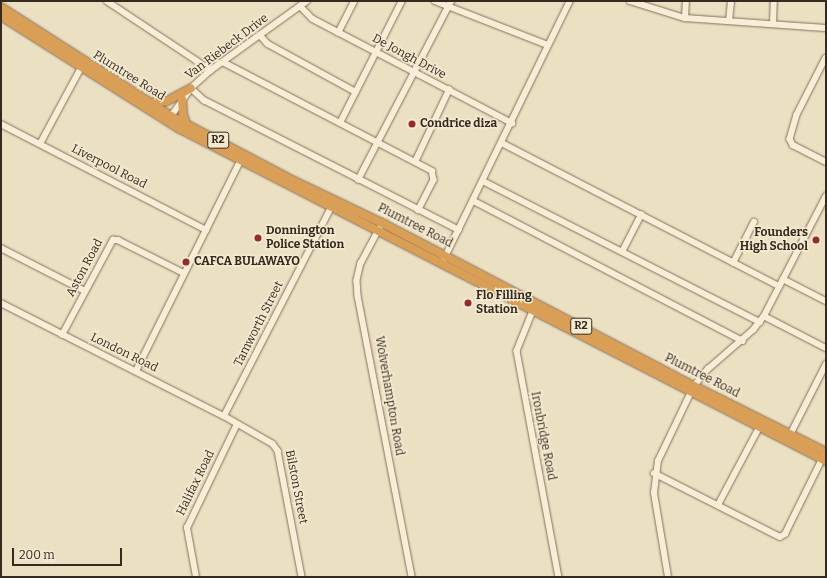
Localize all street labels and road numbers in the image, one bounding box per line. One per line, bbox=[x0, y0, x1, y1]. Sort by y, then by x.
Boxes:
street label: Van Riebeck Drive bbox=[183, 11, 271, 83]
street label: De Jongh Drive bbox=[370, 31, 448, 83]
street label: Plumtree Road bbox=[90, 48, 168, 104]
road number: R2 bbox=[207, 131, 229, 149]
street label: Liverpool Road bbox=[69, 142, 149, 192]
street label: Plumtree Road bbox=[375, 201, 455, 251]
street label: Aston Road bbox=[64, 237, 106, 299]
street label: Tamworth Street bbox=[231, 279, 287, 369]
road number: R2 bbox=[570, 317, 592, 335]
street label: London Road bbox=[88, 330, 160, 376]
street label: Wolverhampton Road bbox=[371, 335, 407, 457]
street label: Plumtree Road bbox=[662, 351, 742, 401]
street label: Ironbridge Road bbox=[527, 390, 559, 482]
street label: Halifax Road bbox=[174, 448, 218, 518]
street label: Bilston Street bbox=[282, 449, 310, 525]

